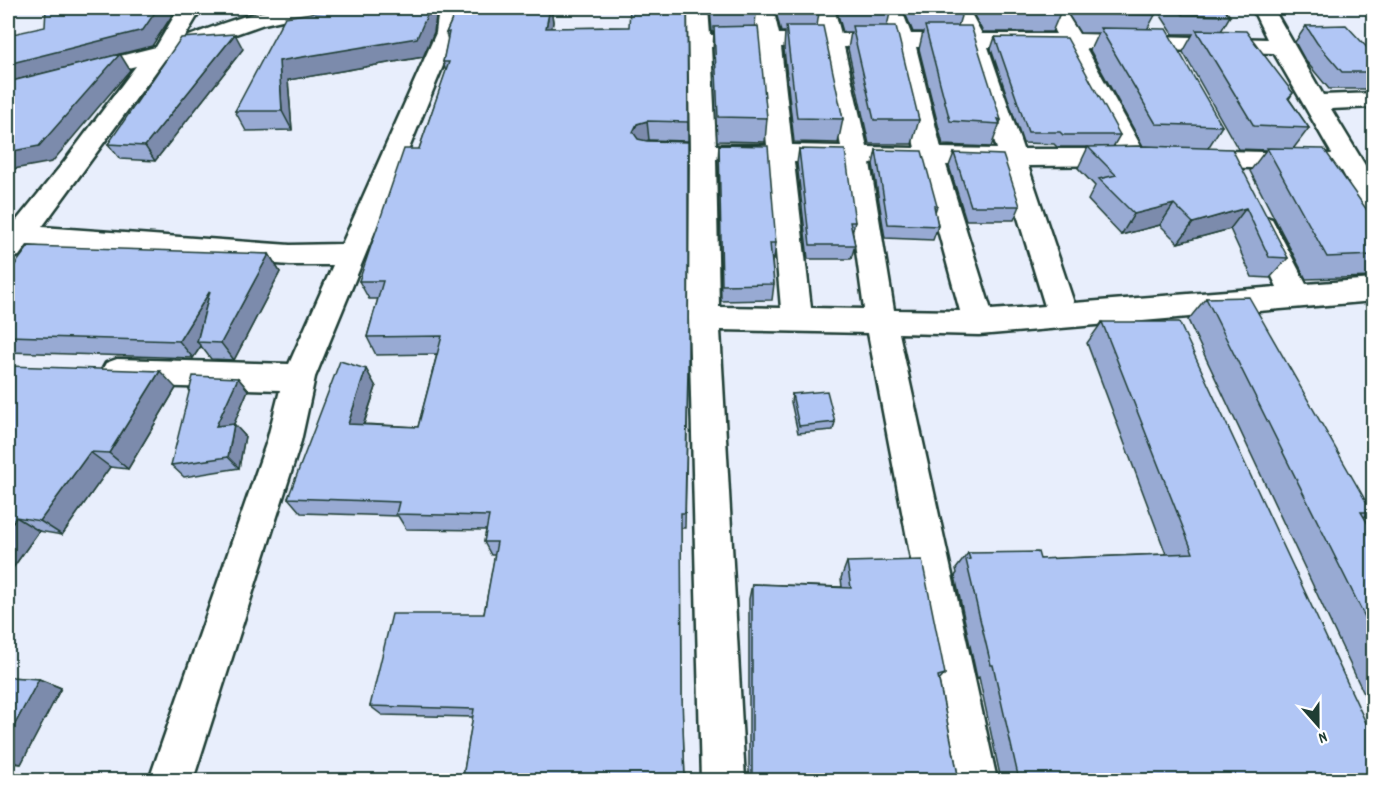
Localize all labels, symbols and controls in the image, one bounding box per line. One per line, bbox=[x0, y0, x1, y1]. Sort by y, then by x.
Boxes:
north arrow bbox=[1288, 695, 1348, 755]
text: N bbox=[1315, 725, 1330, 749]

